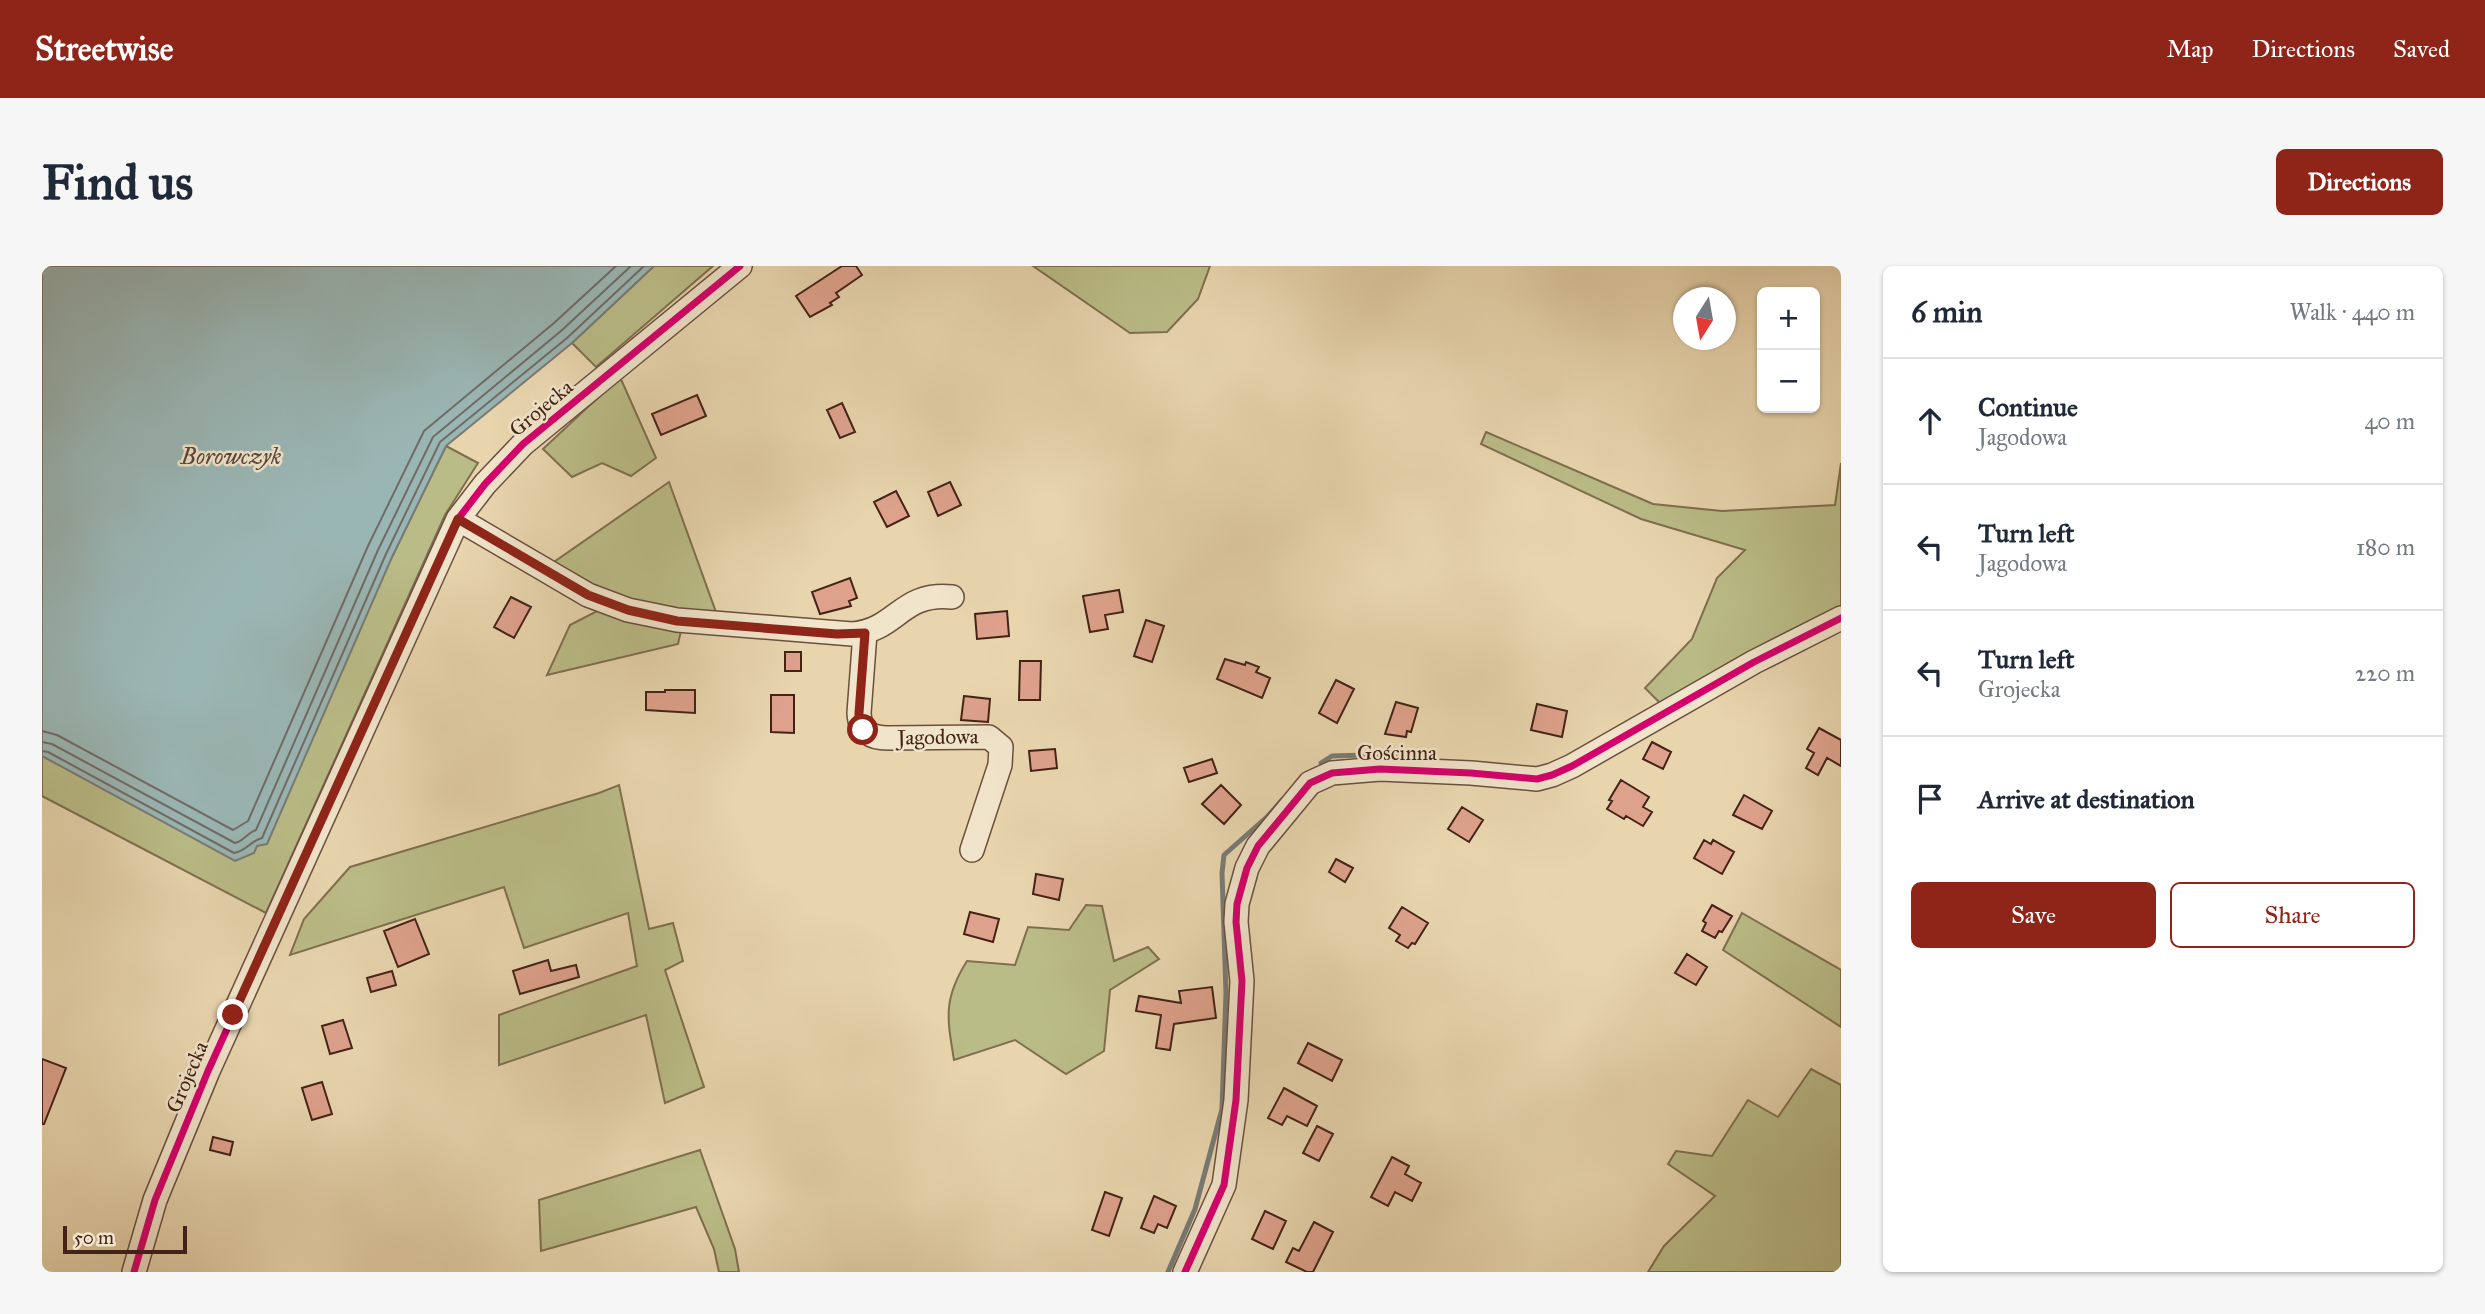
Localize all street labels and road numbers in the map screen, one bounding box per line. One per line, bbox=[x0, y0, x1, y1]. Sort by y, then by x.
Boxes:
street label: Grojecka bbox=[504, 374, 578, 442]
street label: Jagodowa bbox=[895, 723, 979, 751]
street label: Gościnna bbox=[1357, 740, 1437, 766]
street label: Grojecka bbox=[160, 1037, 214, 1117]

